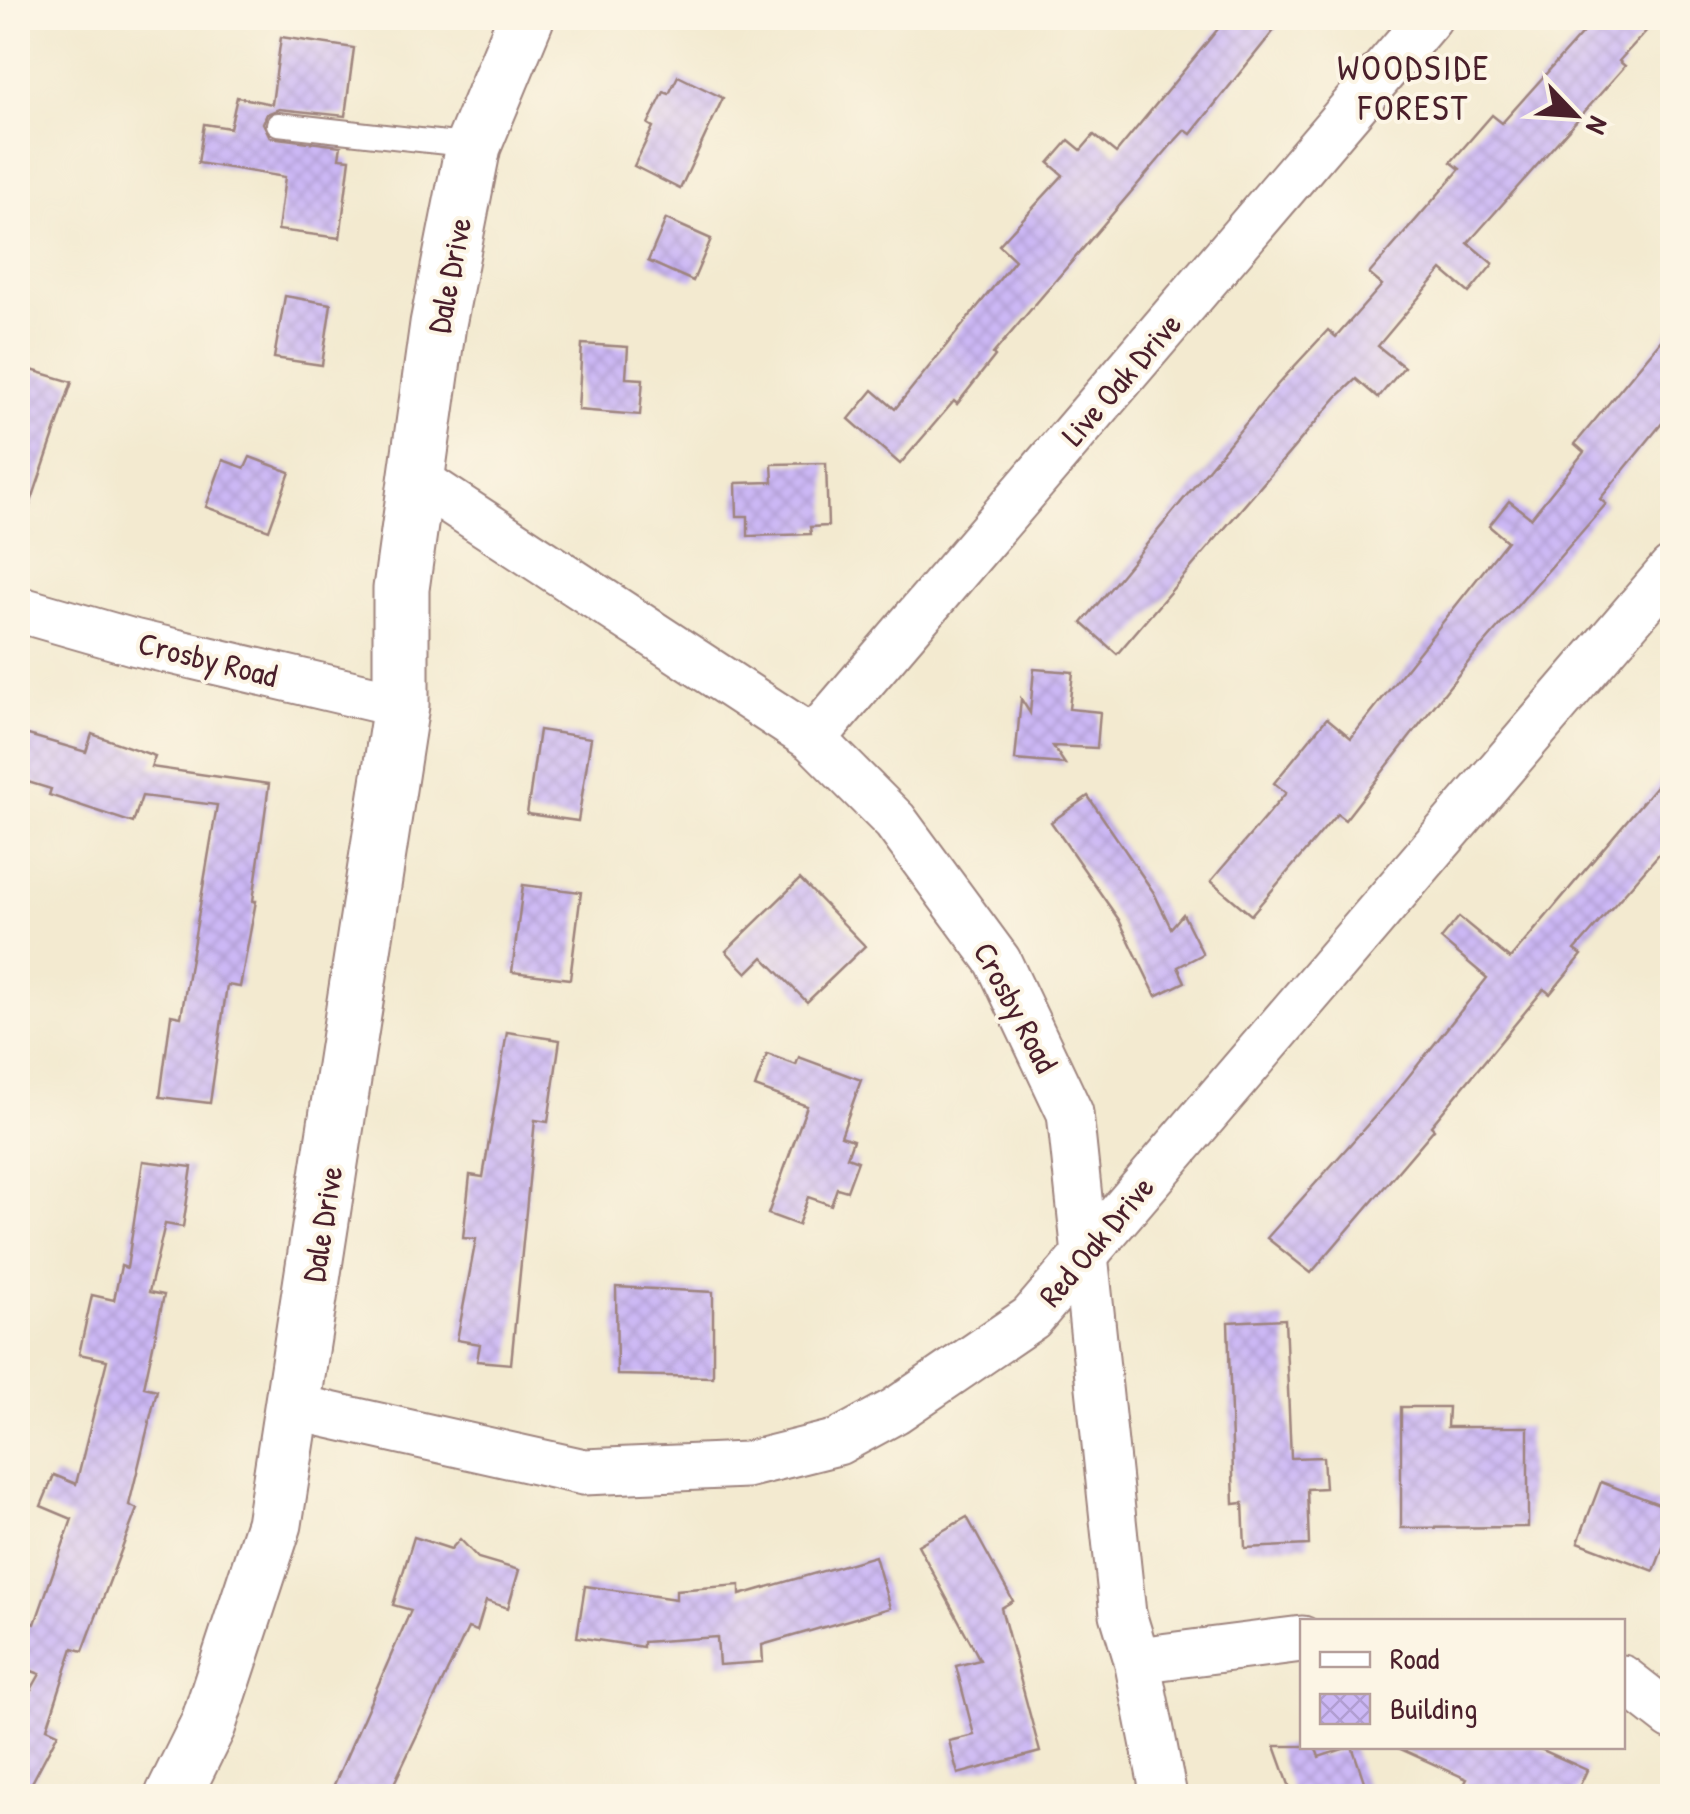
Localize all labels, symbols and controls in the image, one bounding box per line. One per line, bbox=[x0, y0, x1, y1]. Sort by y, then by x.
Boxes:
district label: WOODSIDE FOREST bbox=[1337, 44, 1491, 131]
north arrow bbox=[1525, 65, 1625, 165]
text: N bbox=[1577, 111, 1618, 140]
street label: Dale Drive bbox=[417, 213, 481, 336]
street label: Live Oak Drive bbox=[1051, 303, 1191, 455]
street label: Crosby Road bbox=[134, 621, 282, 697]
street label: Crosby Road bbox=[964, 934, 1068, 1080]
street label: Dale Drive bbox=[292, 1163, 352, 1285]
street label: Red Oak Drive bbox=[1029, 1166, 1164, 1315]
legend bbox=[1300, 1619, 1625, 1749]
text: Road bbox=[1390, 1638, 1439, 1678]
text: Building bbox=[1390, 1688, 1477, 1728]

